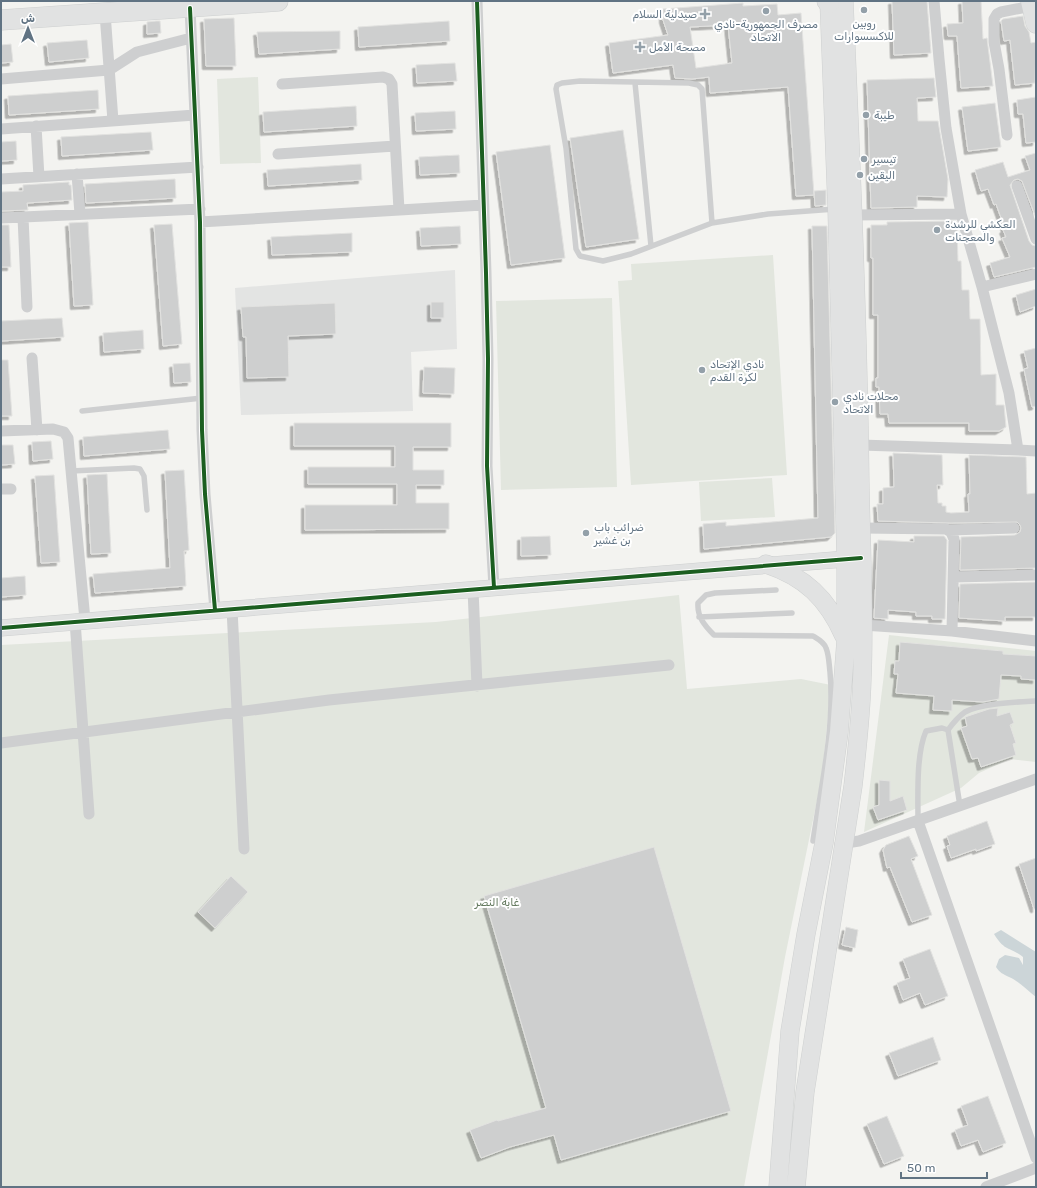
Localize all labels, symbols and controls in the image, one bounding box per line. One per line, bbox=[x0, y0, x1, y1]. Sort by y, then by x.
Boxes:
marker: روبين للاكسسوارات bbox=[859, 5, 869, 15]
marker: مصرف الجمهورية-نادي الاتحاد bbox=[761, 6, 771, 16]
north arrow bbox=[8, 8, 48, 48]
place label: صيدلية السلام bbox=[633, 8, 697, 22]
marker: صيدلية السلام bbox=[700, 9, 710, 19]
text: ش bbox=[21, 12, 35, 25]
place label: روبين للاكسسوارات bbox=[834, 17, 894, 44]
place label: مصرف الجمهورية-نادي الاتحاد bbox=[714, 18, 818, 44]
marker: مصحة الأمل bbox=[634, 41, 646, 53]
place label: مصحة الأمل bbox=[649, 41, 706, 54]
place label: طيبة bbox=[874, 109, 895, 122]
marker: طيبة bbox=[861, 110, 871, 120]
place label: تيسير bbox=[871, 153, 896, 166]
marker: تيسير bbox=[859, 154, 869, 164]
place label: اليقين bbox=[868, 169, 895, 182]
marker: اليقين bbox=[855, 170, 865, 180]
place label: العكشي للرشدة والمعجنات bbox=[945, 218, 1016, 245]
marker: العكشي للرشدة والمعجنات bbox=[932, 225, 942, 235]
place label: نادي الإتحاد لكرة القدم bbox=[710, 358, 764, 385]
marker: نادي الإتحاد لكرة القدم bbox=[697, 365, 707, 375]
place label: محلات نادي الاتحاد bbox=[843, 390, 898, 416]
marker: محلات نادي الاتحاد bbox=[830, 397, 840, 407]
place label: ضرائب باب بن غشير bbox=[593, 521, 644, 547]
marker: ضرائب باب بن غشير bbox=[581, 528, 591, 538]
park label: غابة النصر bbox=[474, 896, 519, 909]
scale bar bbox=[901, 1154, 987, 1180]
text: 50 m bbox=[907, 1161, 935, 1175]

